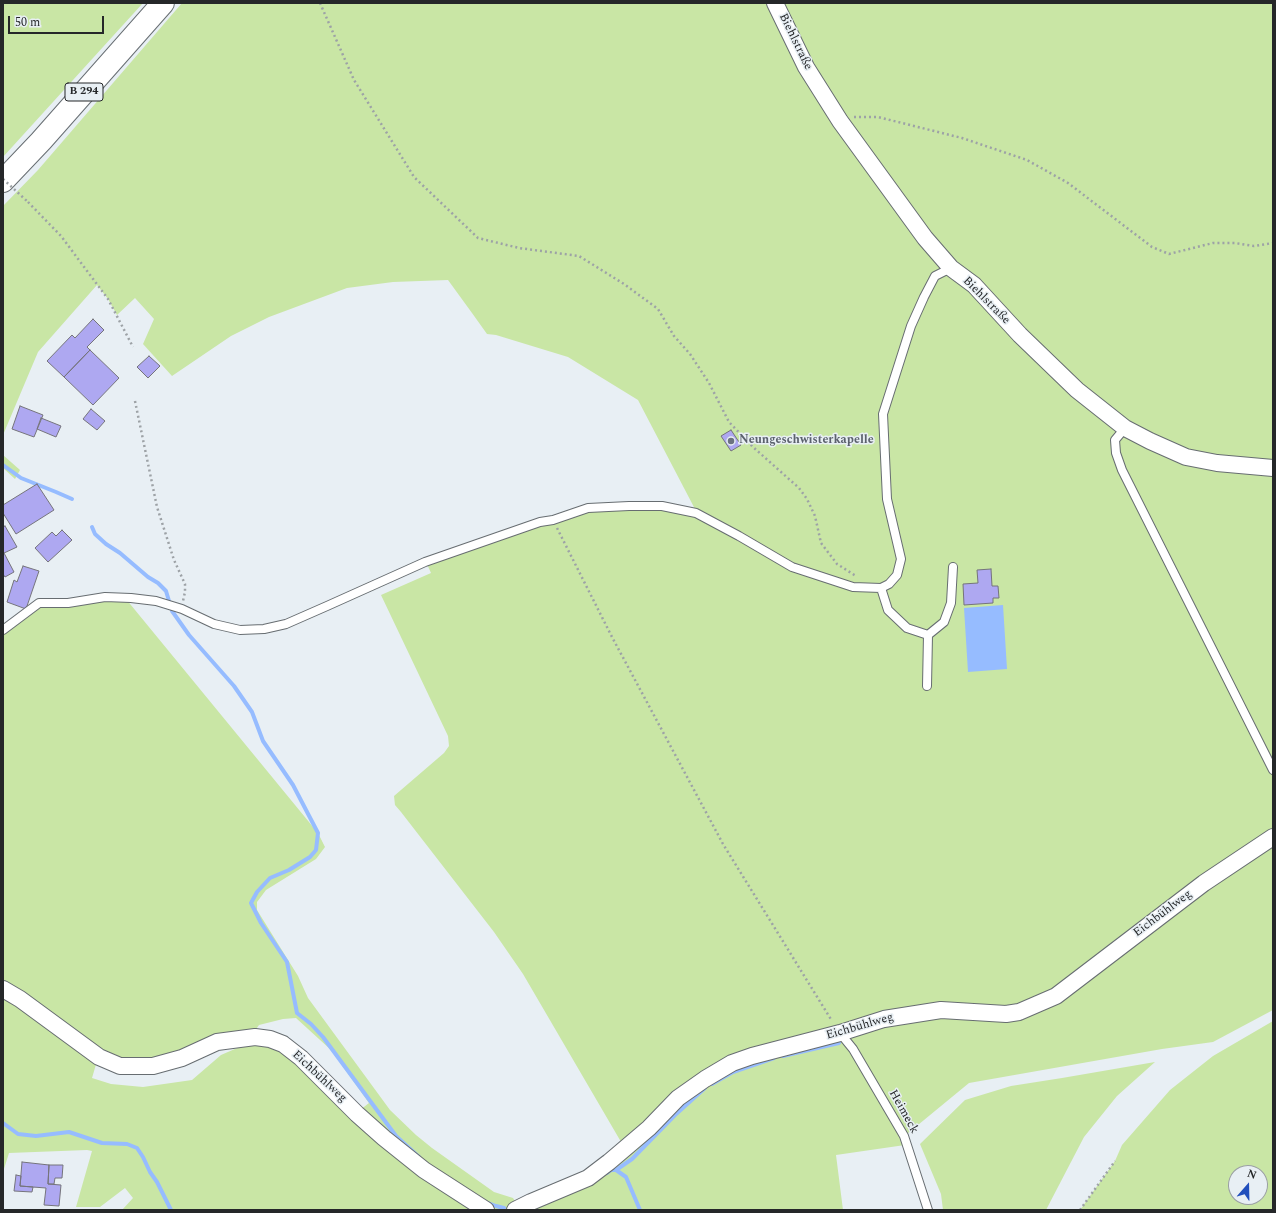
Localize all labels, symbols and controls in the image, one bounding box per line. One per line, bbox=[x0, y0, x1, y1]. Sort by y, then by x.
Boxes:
scale bar bbox=[10, 8, 106, 34]
street label: Biehlstraße bbox=[775, 11, 815, 73]
text: 50 m bbox=[15, 13, 40, 32]
road number: B 294 bbox=[65, 83, 103, 101]
street label: Biehlstraße bbox=[959, 274, 1013, 328]
place label: Neungeschwisterkapelle bbox=[739, 434, 874, 448]
marker: Neungeschwisterkapelle bbox=[726, 436, 736, 446]
street label: Eichbühlweg bbox=[1131, 887, 1195, 941]
street label: Eichbühlweg bbox=[825, 1010, 895, 1044]
street label: Eichbühlweg bbox=[289, 1048, 349, 1106]
street label: Heimeck bbox=[885, 1088, 921, 1136]
north arrow bbox=[1228, 1165, 1268, 1205]
text: N bbox=[1245, 1165, 1259, 1184]

